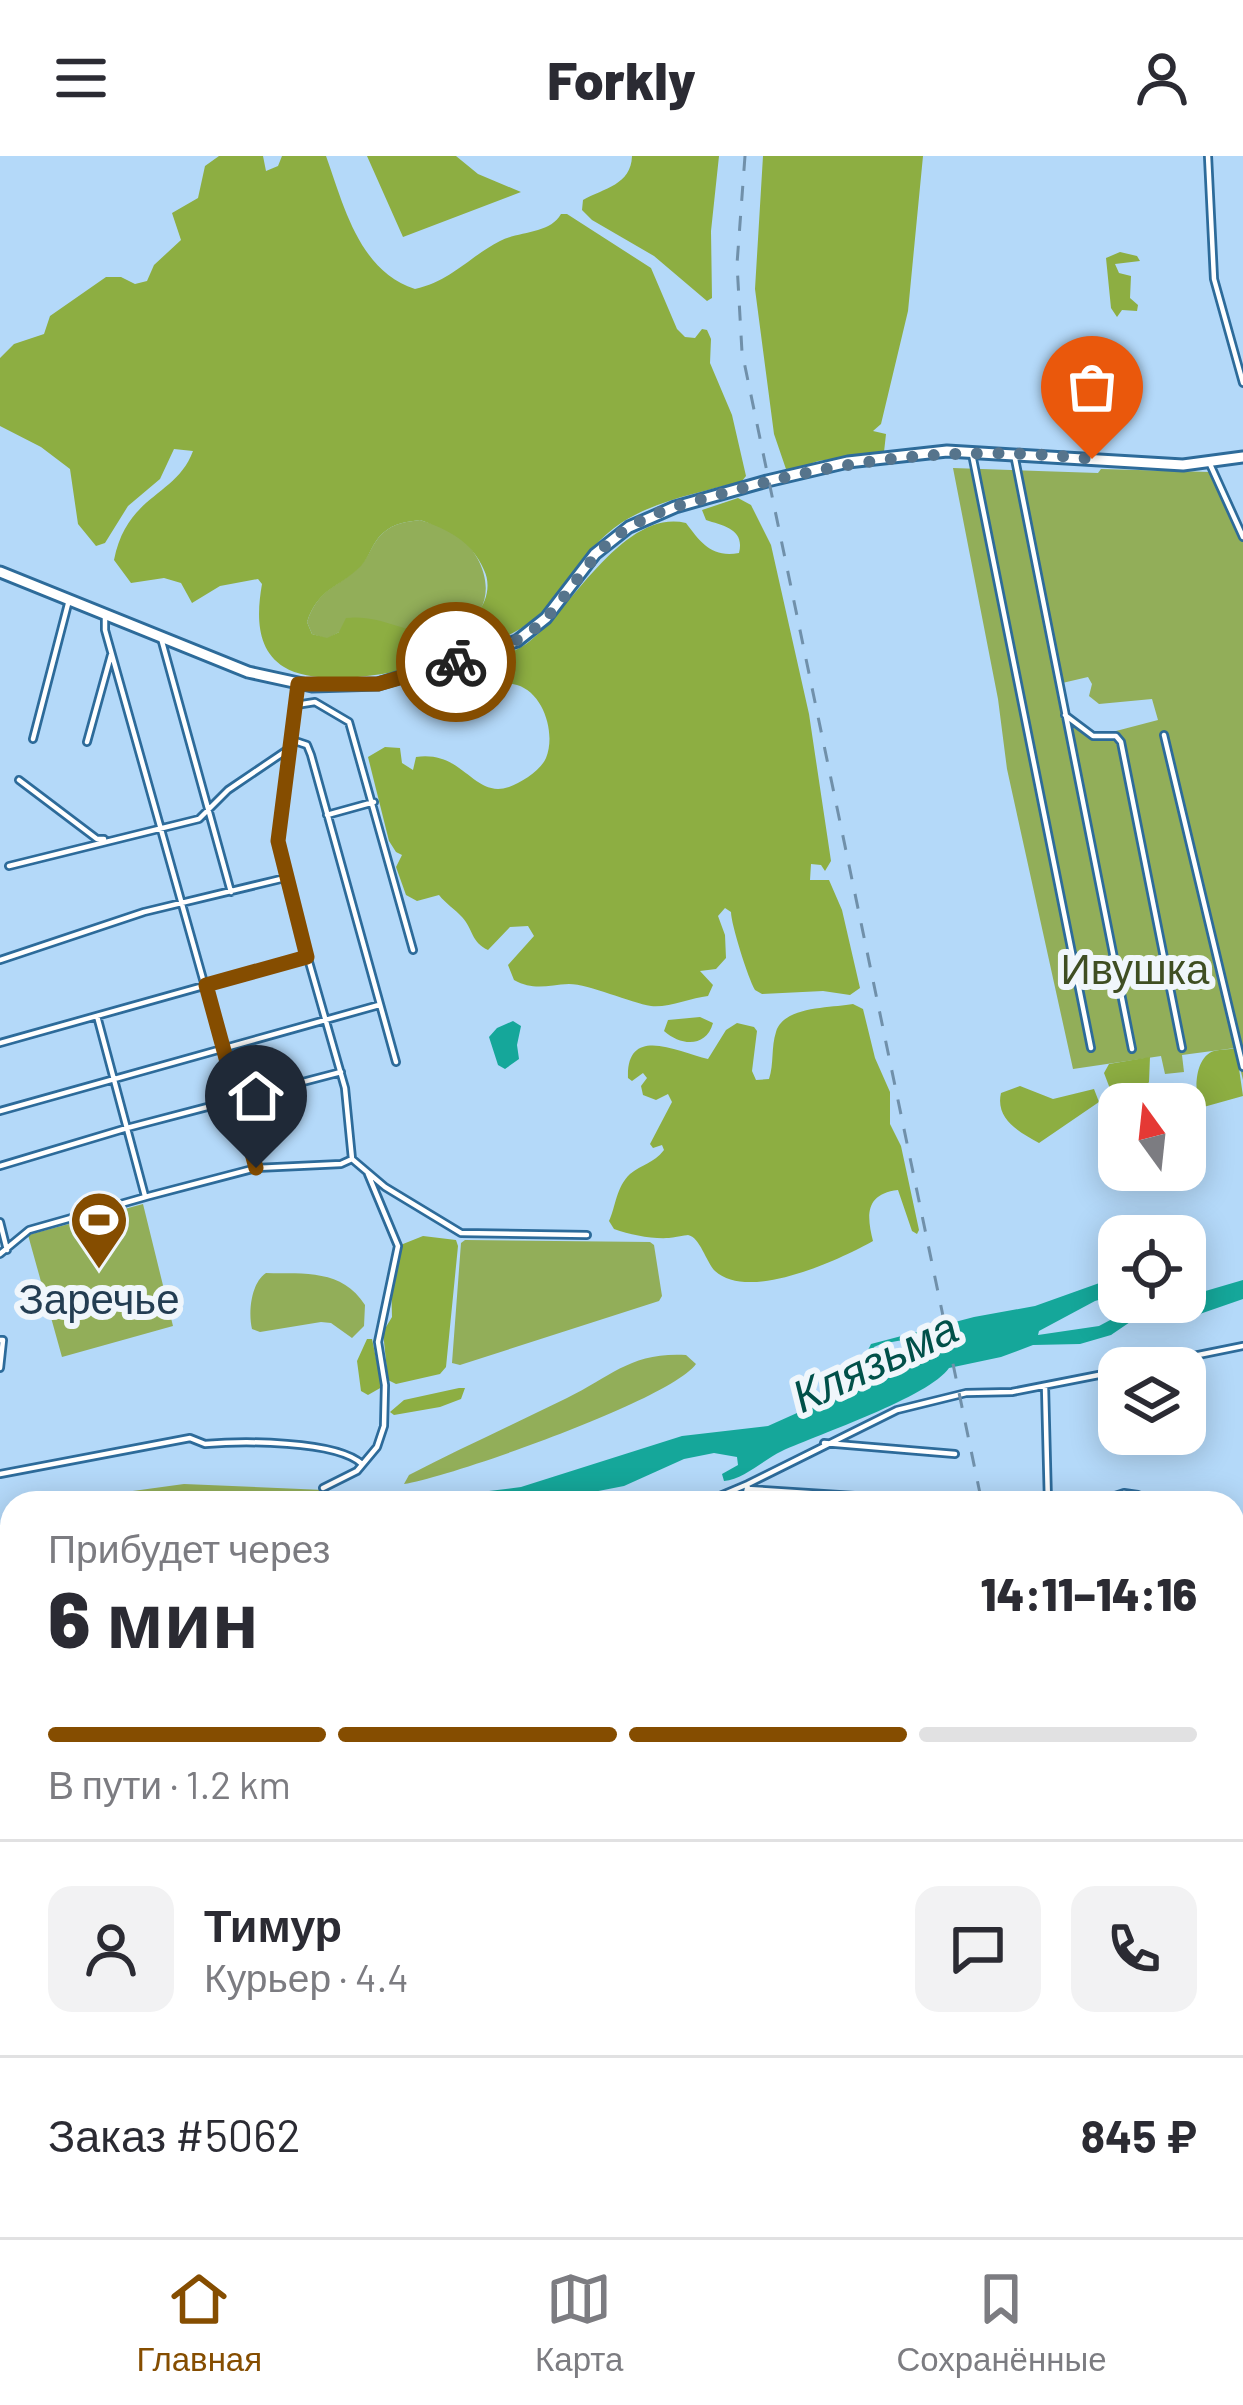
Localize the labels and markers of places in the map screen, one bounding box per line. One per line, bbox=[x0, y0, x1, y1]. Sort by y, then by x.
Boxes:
pin bbox=[1041, 336, 1143, 459]
pin bbox=[205, 1045, 307, 1168]
sports icon: Заречье bbox=[68, 1189, 130, 1271]
place label: Заречье bbox=[18, 1272, 180, 1323]

